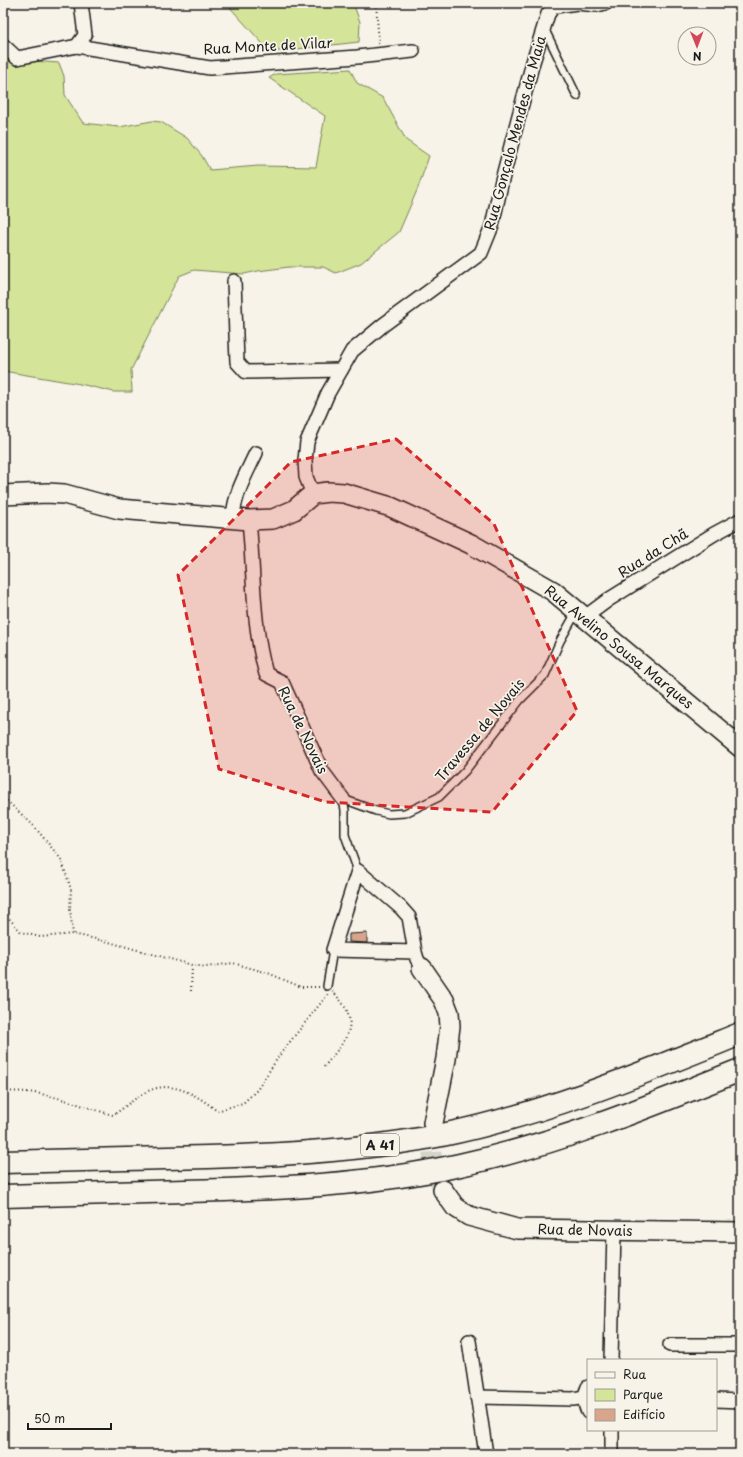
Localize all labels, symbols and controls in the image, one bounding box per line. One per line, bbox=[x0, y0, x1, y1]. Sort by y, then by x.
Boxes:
north arrow bbox=[677, 26, 717, 66]
street label: Rua Monte de Vilar bbox=[203, 32, 334, 59]
street label: Rua Gonçalo Mendes da Maia bbox=[478, 33, 551, 233]
text: N bbox=[692, 48, 702, 65]
street label: Rua da Chã bbox=[614, 523, 692, 582]
street label: Rua Avelino Sousa Marques bbox=[540, 580, 698, 713]
street label: Travessa de Novais bbox=[430, 673, 529, 786]
street label: Rua de Novais bbox=[273, 682, 334, 777]
road number: A 41 bbox=[361, 1134, 399, 1156]
street label: Rua de Novais bbox=[537, 1218, 633, 1241]
legend bbox=[587, 1359, 717, 1431]
text: Rua bbox=[623, 1365, 647, 1383]
text: Parque bbox=[623, 1385, 663, 1403]
scale bar bbox=[28, 1405, 111, 1431]
text: Edifício bbox=[623, 1405, 665, 1423]
text: 50 m bbox=[34, 1409, 65, 1427]

